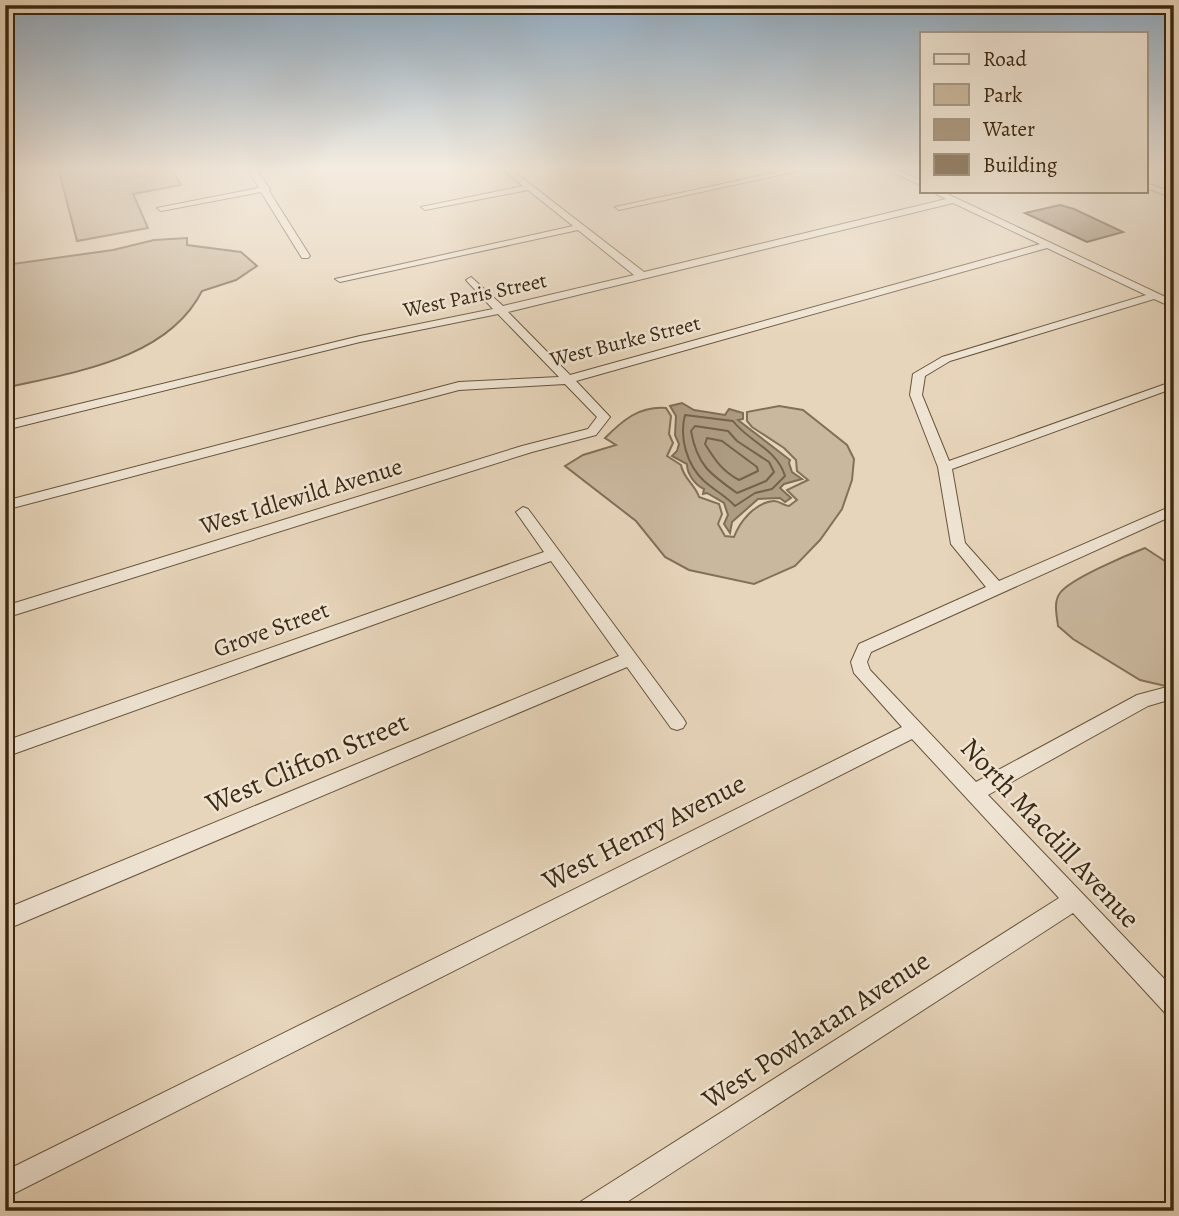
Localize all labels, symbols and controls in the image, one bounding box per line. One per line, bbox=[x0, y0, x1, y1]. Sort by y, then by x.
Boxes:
legend bbox=[920, 32, 1148, 192]
text: Road bbox=[983, 45, 1027, 73]
text: Park bbox=[983, 81, 1023, 109]
text: Water bbox=[982, 115, 1035, 143]
text: Building bbox=[983, 151, 1058, 179]
street label: West Paris Street bbox=[400, 266, 549, 324]
street label: West Burke Street bbox=[546, 309, 703, 373]
street label: West Idlewild Avenue bbox=[195, 450, 406, 542]
street label: Grove Street bbox=[209, 593, 333, 665]
street label: West Clifton Street bbox=[199, 703, 414, 823]
street label: North Macdill Avenue bbox=[952, 730, 1148, 936]
street label: West Henry Avenue bbox=[535, 764, 752, 900]
street label: West Powhatan Avenue bbox=[694, 942, 937, 1119]

